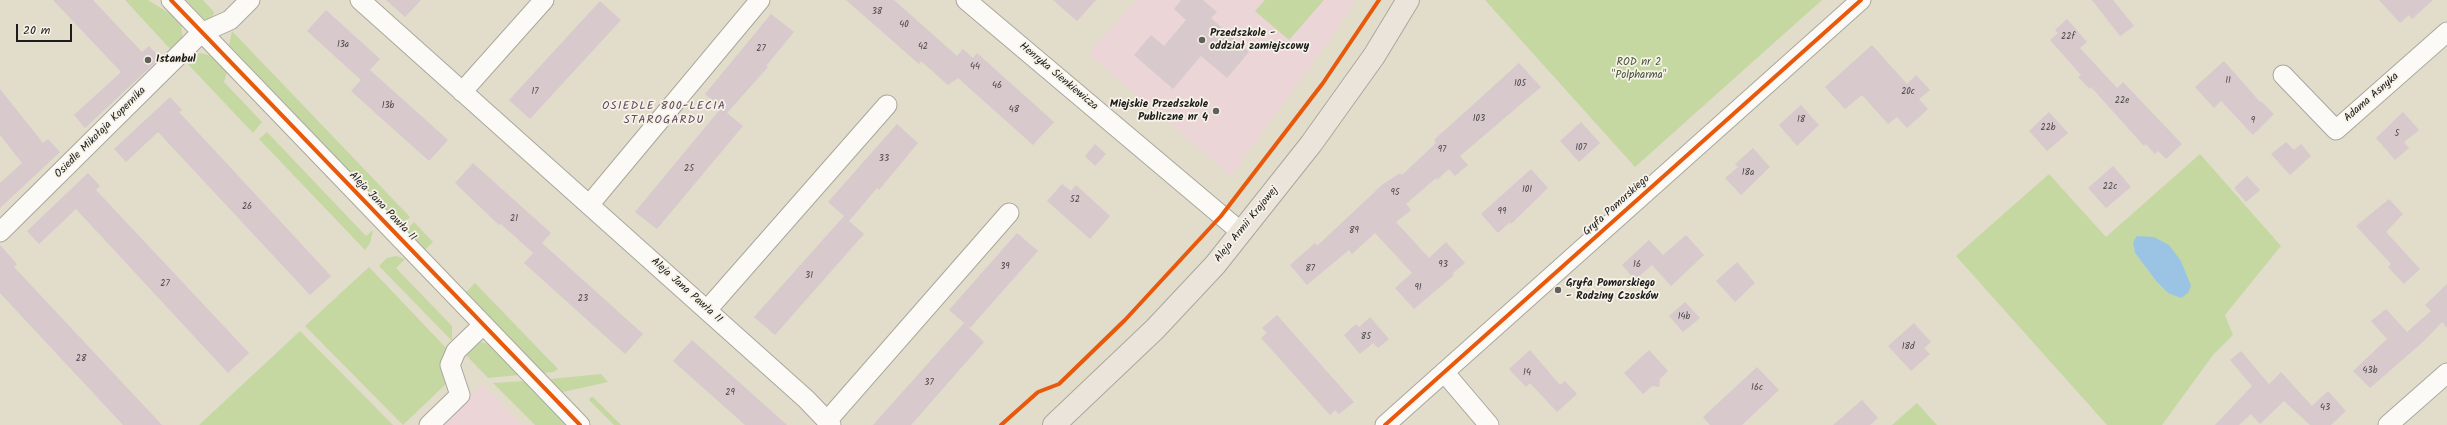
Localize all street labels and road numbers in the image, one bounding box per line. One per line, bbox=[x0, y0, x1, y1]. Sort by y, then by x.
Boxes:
street label: Henryka Sienkiewicza bbox=[1016, 40, 1100, 114]
street label: Adama Asnyka bbox=[2342, 71, 2402, 125]
street label: Osiedle Mikołaja Kopernika bbox=[53, 85, 149, 181]
street label: Aleja Jana Pawła II bbox=[346, 170, 418, 244]
street label: Gryfa Pomorskiego bbox=[1581, 173, 1653, 239]
street label: Aleja Armii Krajowej bbox=[1212, 184, 1282, 266]
street label: Aleja Jana Pawła II bbox=[648, 256, 724, 326]

